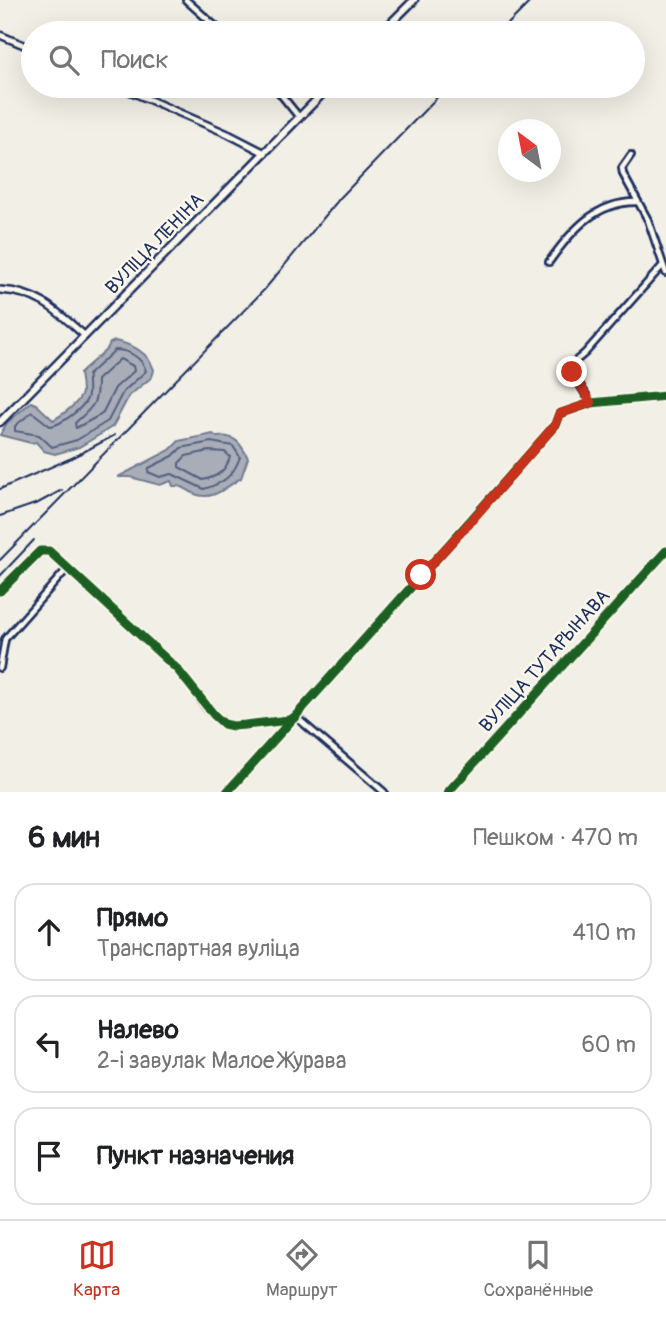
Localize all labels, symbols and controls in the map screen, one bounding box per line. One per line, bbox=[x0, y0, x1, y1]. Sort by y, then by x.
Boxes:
search box bbox=[21, 21, 645, 98]
icon: search bbox=[45, 41, 83, 79]
text: Поиск bbox=[101, 44, 169, 76]
north arrow bbox=[498, 119, 561, 182]
street label: ВУЛІЦА ЛЕНІНА bbox=[100, 188, 209, 299]
route end bbox=[556, 356, 587, 387]
route start bbox=[405, 559, 436, 590]
street label: ВУЛІЦА ТУТАРЫНАВА bbox=[474, 584, 615, 737]
text: 6 мин bbox=[28, 819, 100, 856]
text: Пешком · 470 m bbox=[473, 823, 638, 852]
text: Прямо bbox=[97, 902, 168, 934]
icon: ahead bbox=[30, 913, 68, 951]
text: 410 m bbox=[573, 918, 636, 947]
text: Транспартная вуліца bbox=[97, 934, 300, 963]
text: Налево bbox=[97, 1014, 179, 1046]
icon: left bbox=[30, 1025, 68, 1063]
text: 60 m bbox=[581, 1030, 636, 1059]
text: 2-і завулак Малое Журава bbox=[97, 1046, 347, 1075]
icon: arrive bbox=[30, 1137, 68, 1175]
text: Пункт назначения bbox=[97, 1140, 294, 1172]
tab: Карта bbox=[73, 1236, 120, 1302]
tab: Маршрут bbox=[266, 1236, 338, 1302]
tab: Сохранённые bbox=[483, 1236, 593, 1302]

